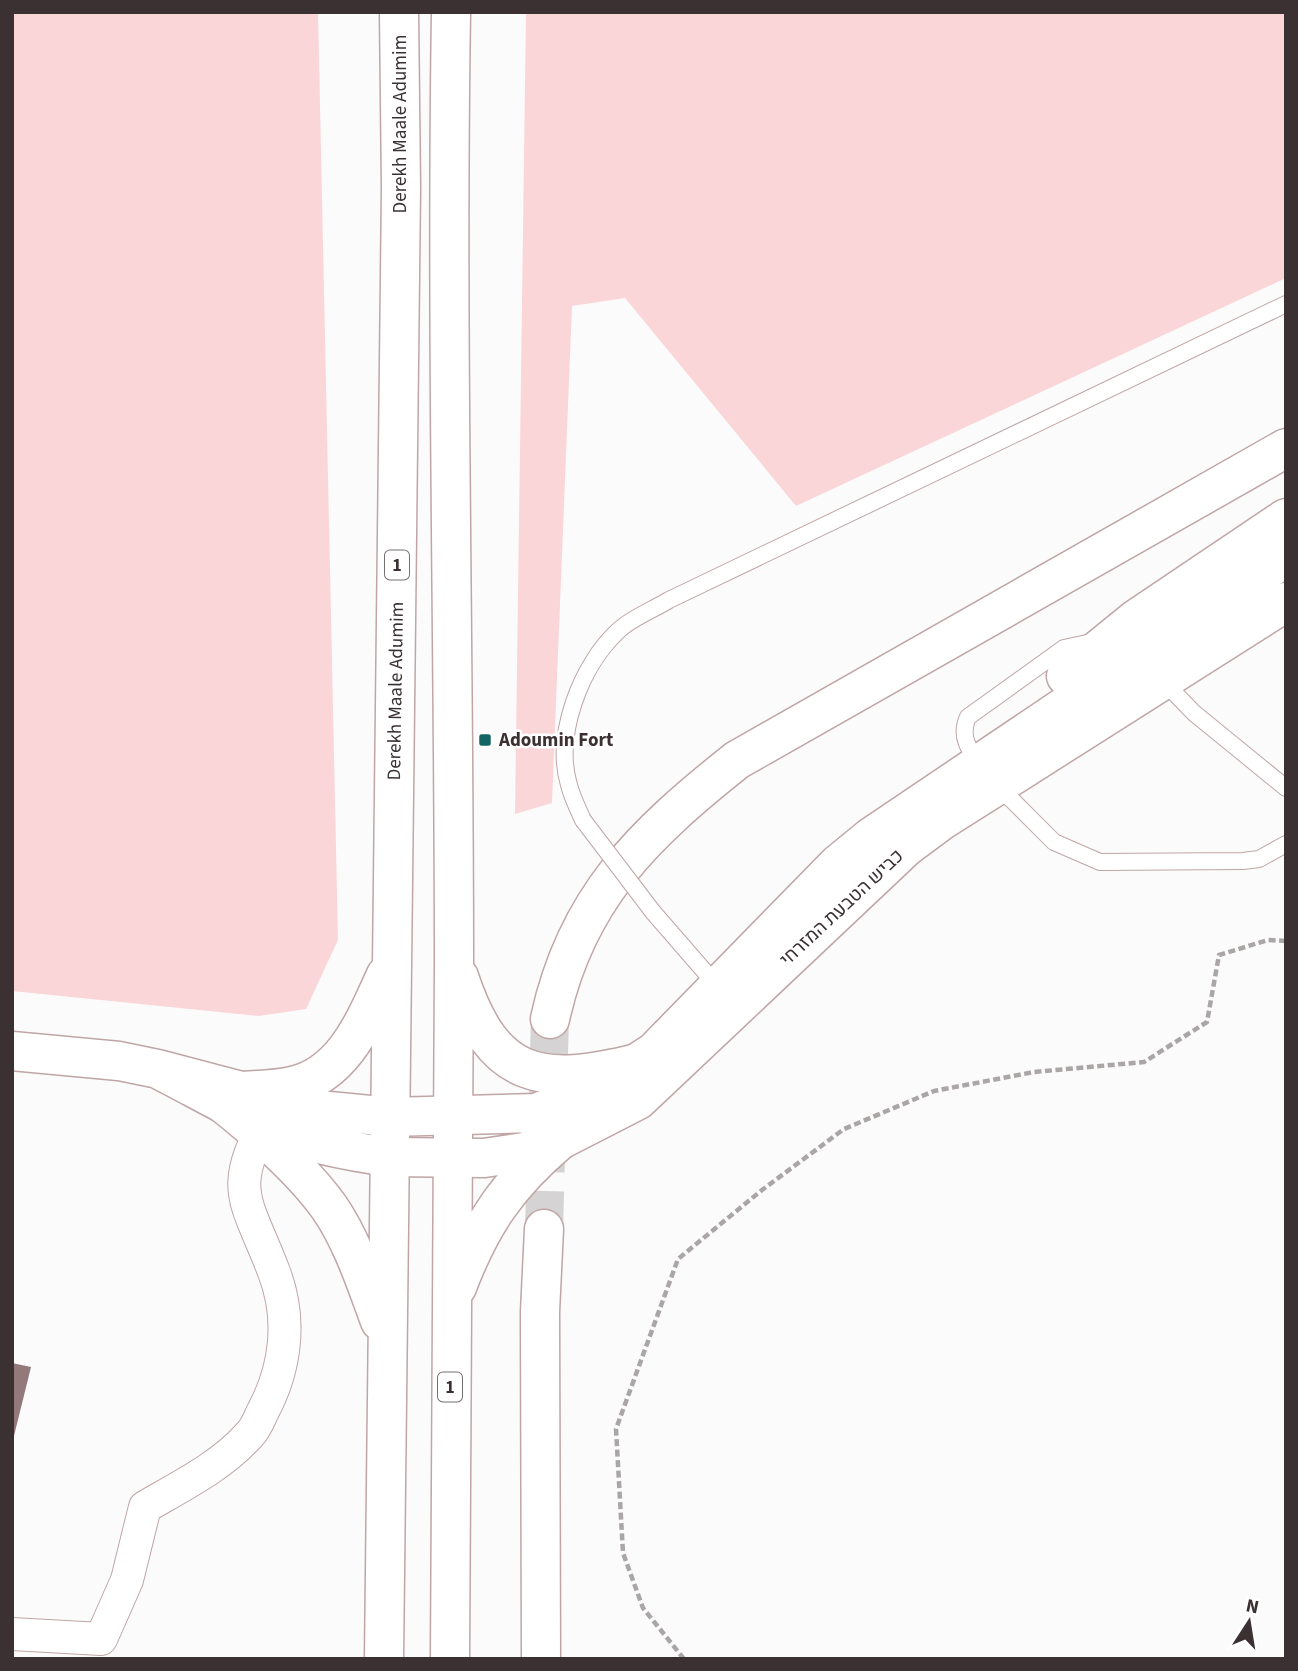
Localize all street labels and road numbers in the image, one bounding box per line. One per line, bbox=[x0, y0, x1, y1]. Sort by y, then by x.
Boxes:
street label: Derekh Maale Adumim bbox=[387, 35, 414, 213]
road number: 1 bbox=[385, 550, 409, 580]
street label: Derekh Maale Adumim bbox=[381, 601, 411, 781]
street label: כביש הטבעת המזרחי bbox=[774, 843, 910, 973]
road number: 1 bbox=[438, 1372, 462, 1402]

